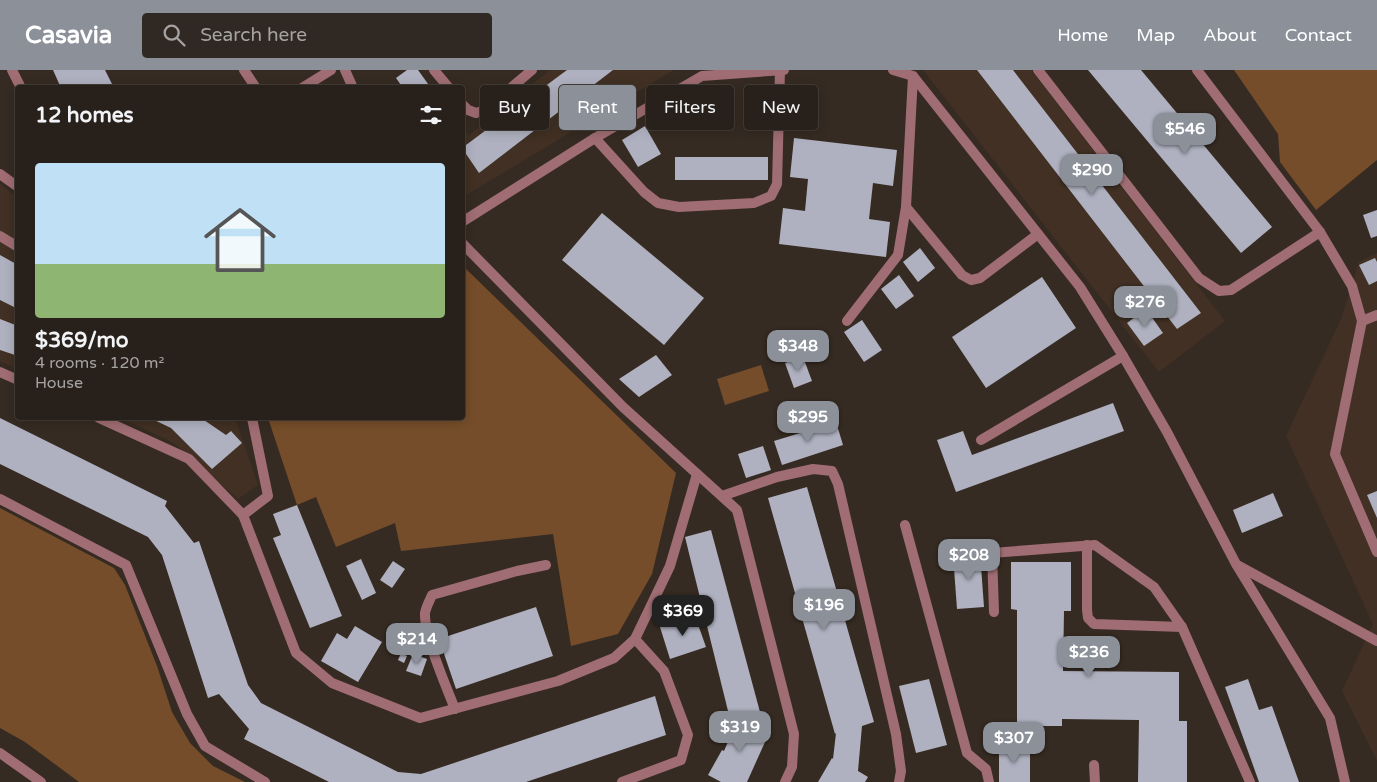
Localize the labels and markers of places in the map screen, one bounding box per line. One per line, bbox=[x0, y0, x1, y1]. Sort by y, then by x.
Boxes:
pin: $546 bbox=[1155, 112, 1215, 155]
pin: $290 bbox=[1062, 154, 1122, 196]
pin: $276 bbox=[1115, 286, 1175, 328]
pin: $348 bbox=[768, 330, 828, 372]
pin: $295 bbox=[778, 400, 838, 443]
pin: $208 bbox=[939, 538, 999, 581]
pin: $196 bbox=[794, 588, 854, 631]
pin: $369 bbox=[653, 594, 713, 637]
pin: $214 bbox=[387, 622, 447, 665]
pin: $236 bbox=[1059, 636, 1119, 678]
pin: $319 bbox=[710, 710, 770, 753]
pin: $307 bbox=[984, 722, 1044, 764]

